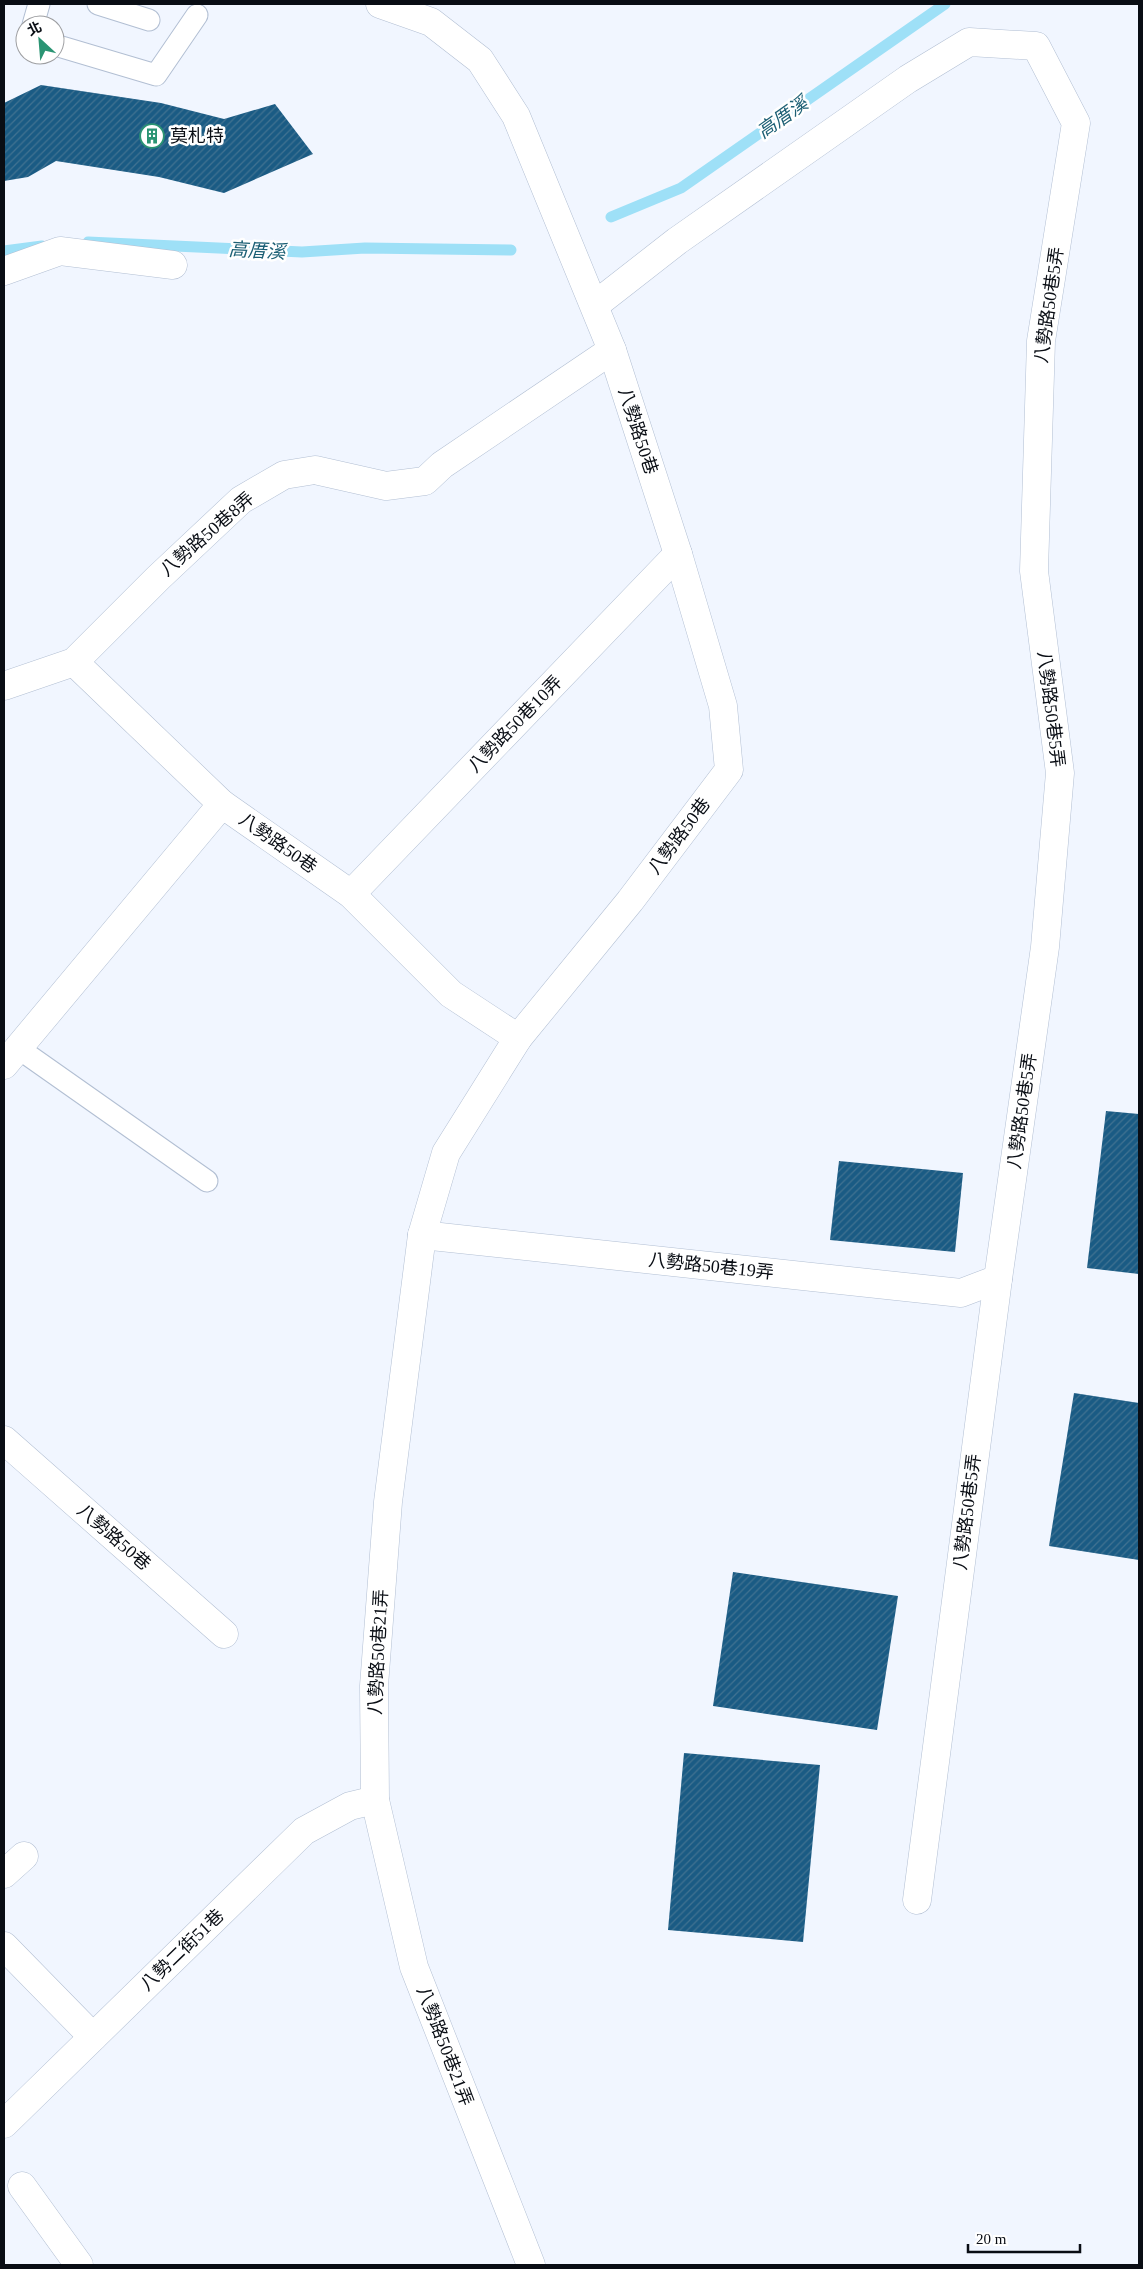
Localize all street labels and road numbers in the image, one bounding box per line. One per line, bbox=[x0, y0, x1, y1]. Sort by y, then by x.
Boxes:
street label: 八勢路50巷5弄 bbox=[1031, 246, 1067, 364]
street label: 八勢路50巷 bbox=[615, 385, 661, 477]
street label: 八勢路50巷8弄 bbox=[156, 488, 258, 580]
street label: 八勢路50巷5弄 bbox=[1034, 650, 1068, 768]
street label: 八勢路50巷10弄 bbox=[464, 672, 566, 776]
street label: 八勢路50巷 bbox=[644, 794, 714, 878]
street label: 八勢路50巷 bbox=[235, 809, 321, 877]
street label: 八勢路50巷5弄 bbox=[1004, 1052, 1040, 1170]
street label: 八勢路50巷19弄 bbox=[647, 1249, 775, 1283]
street label: 八勢路50巷5弄 bbox=[950, 1453, 984, 1571]
street label: 八勢路50巷 bbox=[73, 1500, 155, 1574]
street label: 八勢路50巷21弄 bbox=[365, 1589, 391, 1715]
street label: 八勢二街51巷 bbox=[136, 1905, 228, 1995]
street label: 八勢路50巷21弄 bbox=[413, 1984, 477, 2108]

